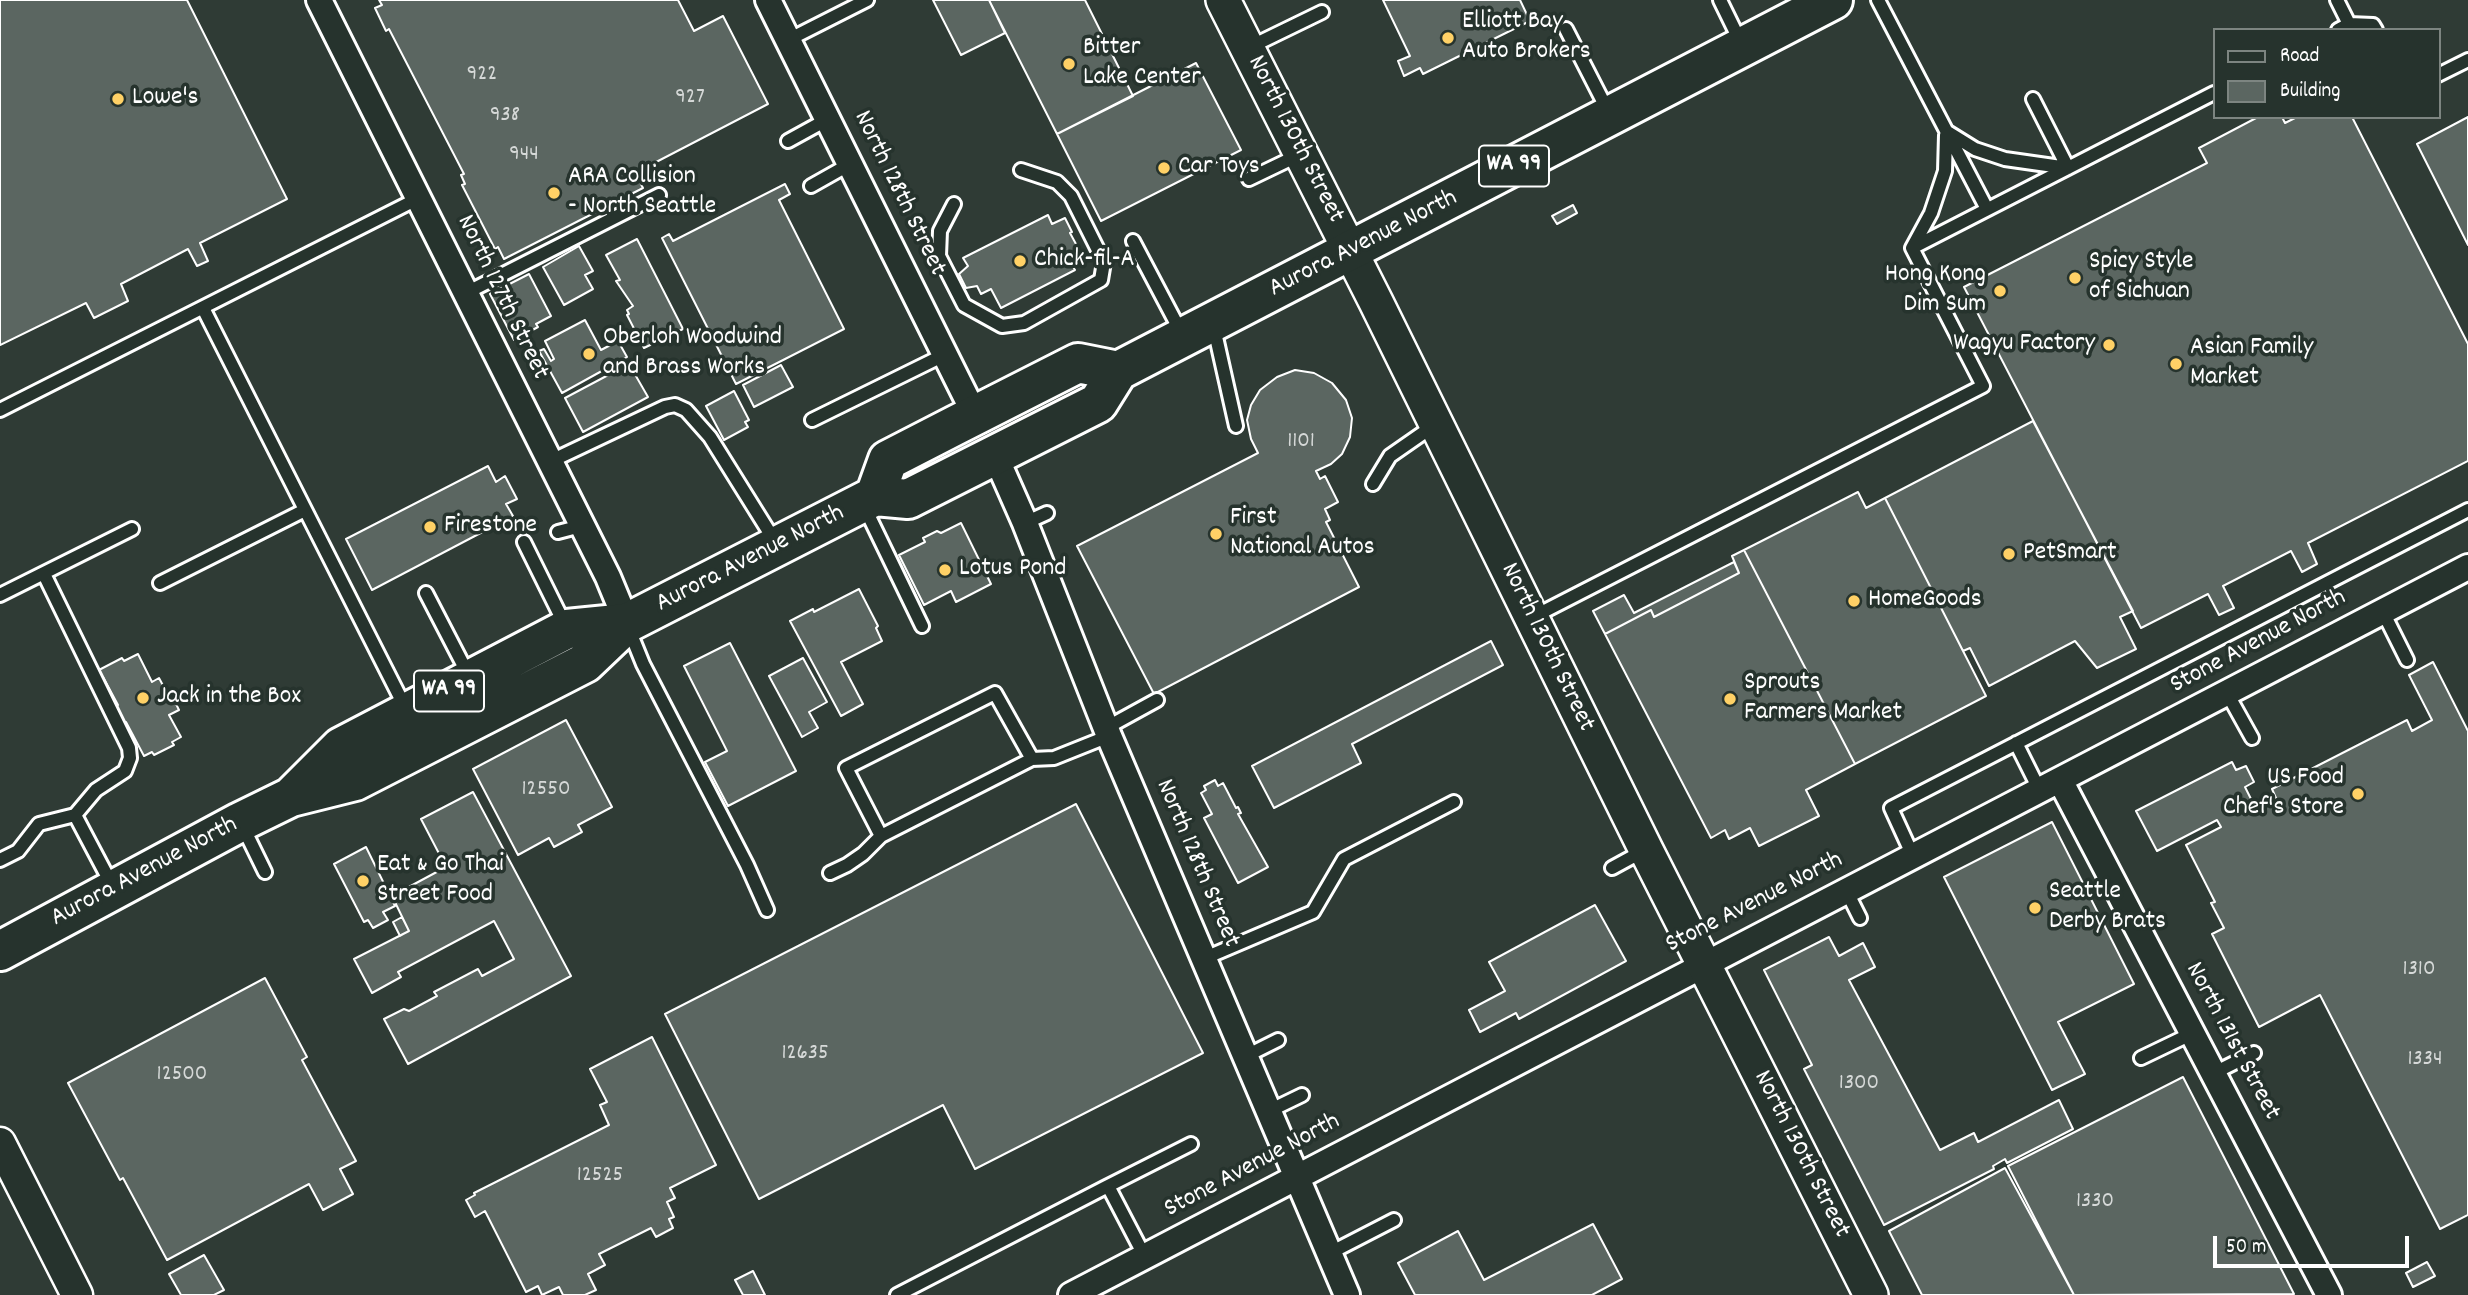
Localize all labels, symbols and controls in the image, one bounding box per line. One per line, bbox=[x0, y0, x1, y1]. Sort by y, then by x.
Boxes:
place label: Elliott Bay Auto Brokers bbox=[1462, 7, 1591, 68]
legend bbox=[2212, 28, 2440, 119]
marker: Elliott Bay Auto Brokers bbox=[1440, 30, 1456, 46]
place label: Bitter Lake Center bbox=[1083, 33, 1201, 94]
text: Road bbox=[2280, 42, 2319, 72]
street label: North 130th Street bbox=[1238, 51, 1350, 229]
marker: Bitter Lake Center bbox=[1061, 56, 1077, 72]
house number: 922 bbox=[467, 62, 497, 90]
text: Building bbox=[2280, 77, 2340, 107]
place label: Lowe's bbox=[132, 83, 198, 115]
house number: 927 bbox=[675, 85, 705, 113]
marker: Lowe's bbox=[110, 91, 126, 107]
house number: 938 bbox=[490, 103, 520, 131]
street label: North 128th Street bbox=[845, 106, 951, 282]
house number: 944 bbox=[509, 142, 539, 170]
road number: WA 99 bbox=[1479, 146, 1549, 186]
place label: Car Toys bbox=[1178, 152, 1260, 184]
marker: Car Toys bbox=[1156, 160, 1172, 176]
place label: ARA Collision - North Seattle bbox=[568, 162, 716, 224]
street label: Aurora Avenue North bbox=[1265, 184, 1463, 306]
marker: ARA Collision - North Seattle bbox=[546, 185, 562, 201]
street label: North 127th Street bbox=[448, 211, 554, 385]
place label: Chick-fil-A bbox=[1034, 245, 1135, 277]
place label: Spicy Style of Sichuan bbox=[2089, 247, 2193, 308]
marker: Chick-fil-A bbox=[1012, 253, 1028, 269]
place label: Hong Kong Dim Sum bbox=[1885, 260, 1986, 322]
marker: Spicy Style of Sichuan bbox=[2067, 270, 2083, 286]
marker: Hong Kong Dim Sum bbox=[1992, 283, 2008, 299]
place label: Oberloh Woodwind and Brass Works bbox=[603, 323, 782, 384]
place label: Wagyu Factory bbox=[1953, 329, 2095, 361]
place label: Asian Family Market bbox=[2190, 333, 2313, 394]
marker: Wagyu Factory bbox=[2101, 337, 2117, 353]
marker: Oberloh Woodwind and Brass Works bbox=[581, 346, 597, 362]
marker: Asian Family Market bbox=[2168, 356, 2184, 372]
house number: 1101 bbox=[1287, 429, 1315, 457]
street label: Aurora Avenue North bbox=[652, 499, 850, 621]
place label: First National Autos bbox=[1230, 503, 1375, 564]
place label: Firestone bbox=[444, 511, 537, 543]
marker: Firestone bbox=[422, 519, 438, 535]
marker: First National Autos bbox=[1208, 526, 1224, 542]
place label: PetSmart bbox=[2023, 538, 2117, 570]
marker: PetSmart bbox=[2001, 546, 2017, 562]
place label: Lotus Pond bbox=[959, 554, 1066, 586]
street label: North 130th Street bbox=[1492, 559, 1600, 737]
marker: Lotus Pond bbox=[937, 562, 953, 578]
street label: Stone Avenue North bbox=[2166, 584, 2352, 702]
place label: HomeGoods bbox=[1868, 585, 1982, 617]
marker: HomeGoods bbox=[1846, 593, 1862, 609]
place label: Sprouts Farmers Market bbox=[1744, 668, 1902, 730]
road number: WA 99 bbox=[414, 670, 484, 712]
place label: Jack in the Box bbox=[157, 682, 301, 714]
marker: Jack in the Box bbox=[135, 690, 151, 706]
marker: Sprouts Farmers Market bbox=[1722, 691, 1738, 707]
place label: US Food Chef's Store bbox=[2223, 763, 2344, 824]
street label: North 128th Street bbox=[1147, 775, 1245, 953]
house number: 12550 bbox=[522, 777, 570, 805]
marker: US Food Chef's Store bbox=[2350, 786, 2366, 802]
street label: Aurora Avenue North bbox=[46, 811, 244, 935]
street label: Stone Avenue North bbox=[1661, 846, 1849, 962]
place label: Eat & Go Thai Street Food bbox=[377, 850, 504, 912]
marker: Eat & Go Thai Street Food bbox=[355, 873, 371, 889]
place label: Seattle Derby Brats bbox=[2049, 877, 2166, 938]
marker: Seattle Derby Brats bbox=[2027, 900, 2043, 916]
house number: 1310 bbox=[2403, 957, 2435, 985]
street label: North 131st Street bbox=[2176, 958, 2286, 1126]
house number: 12635 bbox=[781, 1041, 829, 1069]
house number: 1334 bbox=[2407, 1047, 2443, 1075]
house number: 12500 bbox=[157, 1062, 207, 1090]
street label: North 130th Street bbox=[1744, 1066, 1856, 1244]
house number: 1300 bbox=[1839, 1071, 1879, 1099]
street label: Stone Avenue North bbox=[1160, 1108, 1346, 1226]
house number: 12525 bbox=[577, 1163, 623, 1191]
house number: 1330 bbox=[2076, 1189, 2114, 1217]
scale bar bbox=[2216, 1222, 2412, 1266]
text: 50 m bbox=[2226, 1233, 2266, 1263]

